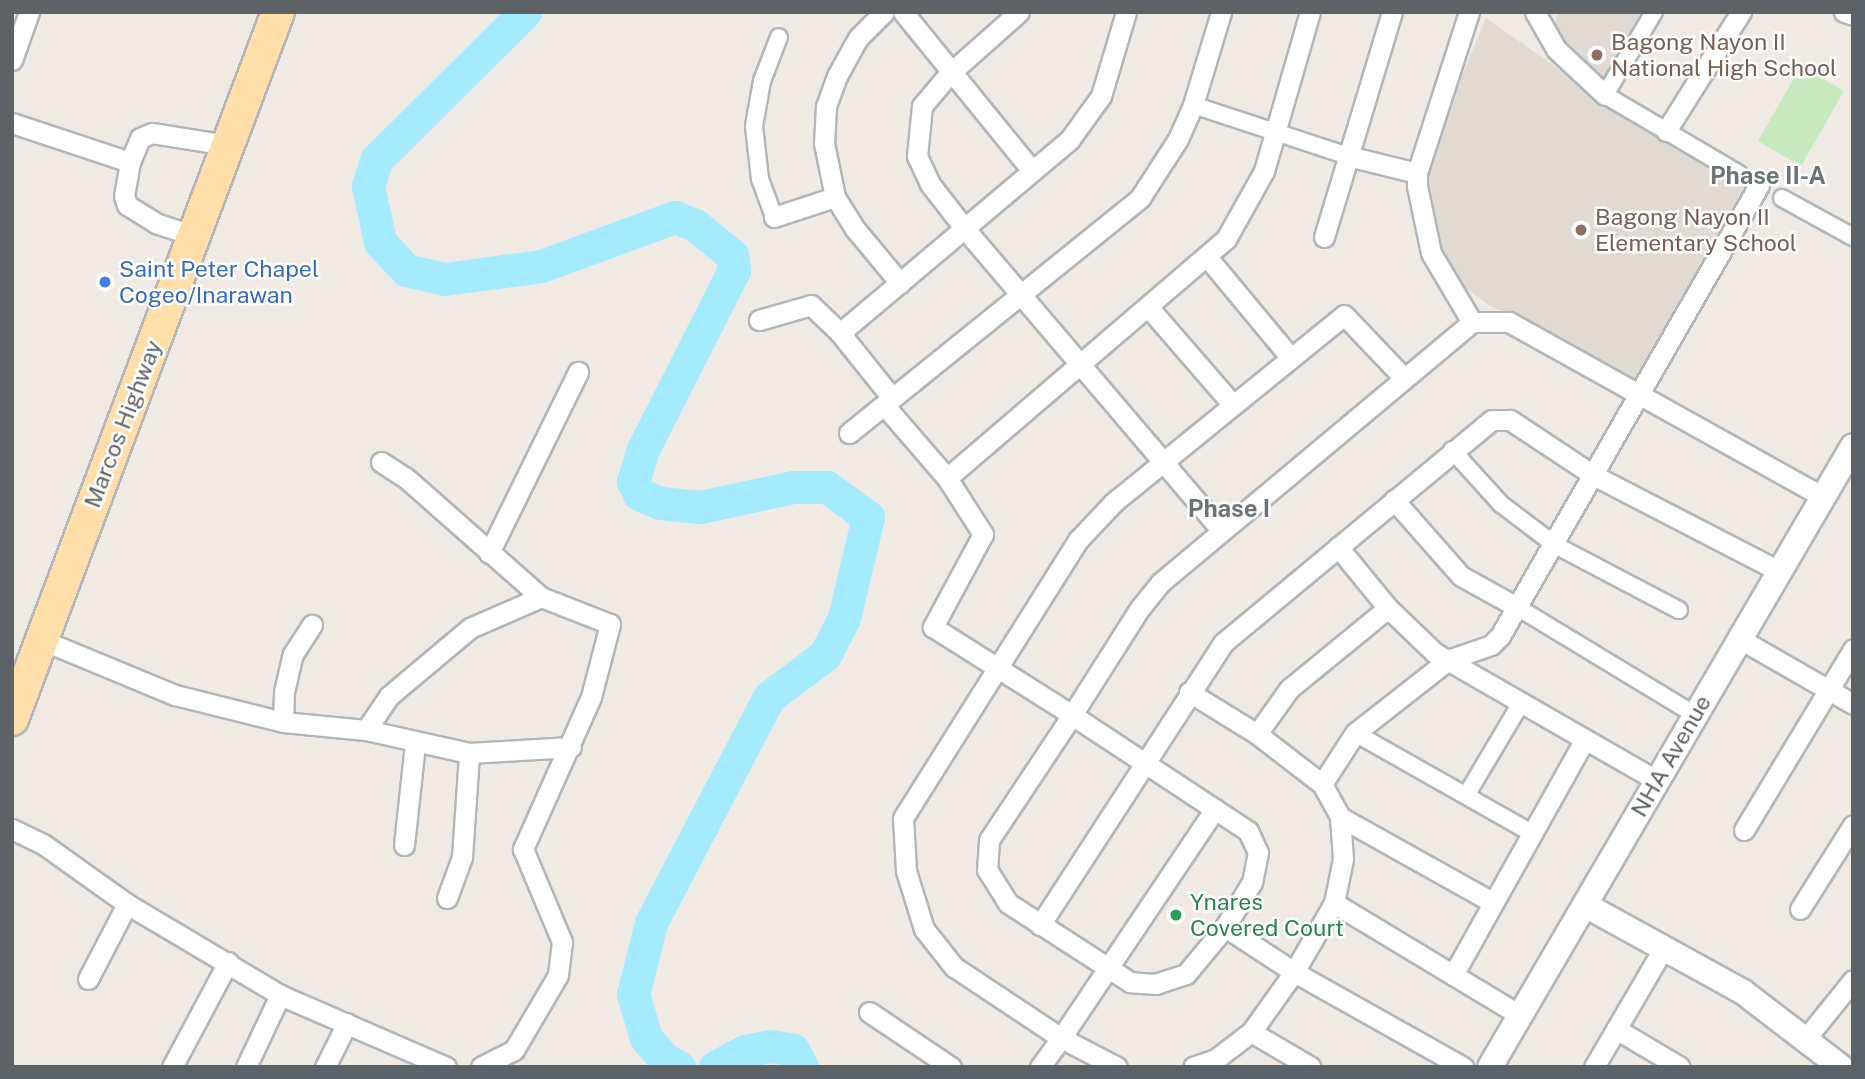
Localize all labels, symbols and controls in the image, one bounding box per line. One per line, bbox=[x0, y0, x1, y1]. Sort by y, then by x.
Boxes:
place label: Bagong Nayon II National High School bbox=[1611, 28, 1837, 82]
marker: Bagong Nayon II National High School bbox=[1589, 47, 1605, 63]
district label: Phase II-A bbox=[1710, 162, 1826, 190]
place label: Bagong Nayon II Elementary School bbox=[1595, 203, 1797, 257]
marker: Bagong Nayon II Elementary School bbox=[1573, 222, 1589, 238]
place label: Saint Peter Chapel Cogeo/Inarawan bbox=[119, 255, 319, 309]
marker: Saint Peter Chapel Cogeo/Inarawan bbox=[97, 274, 113, 290]
street label: Marcos Highway bbox=[78, 336, 168, 512]
district label: Phase I bbox=[1188, 495, 1270, 523]
street label: NHA Avenue bbox=[1625, 690, 1717, 822]
place label: Ynares Covered Court bbox=[1190, 888, 1344, 942]
marker: Ynares Covered Court bbox=[1168, 907, 1184, 923]

